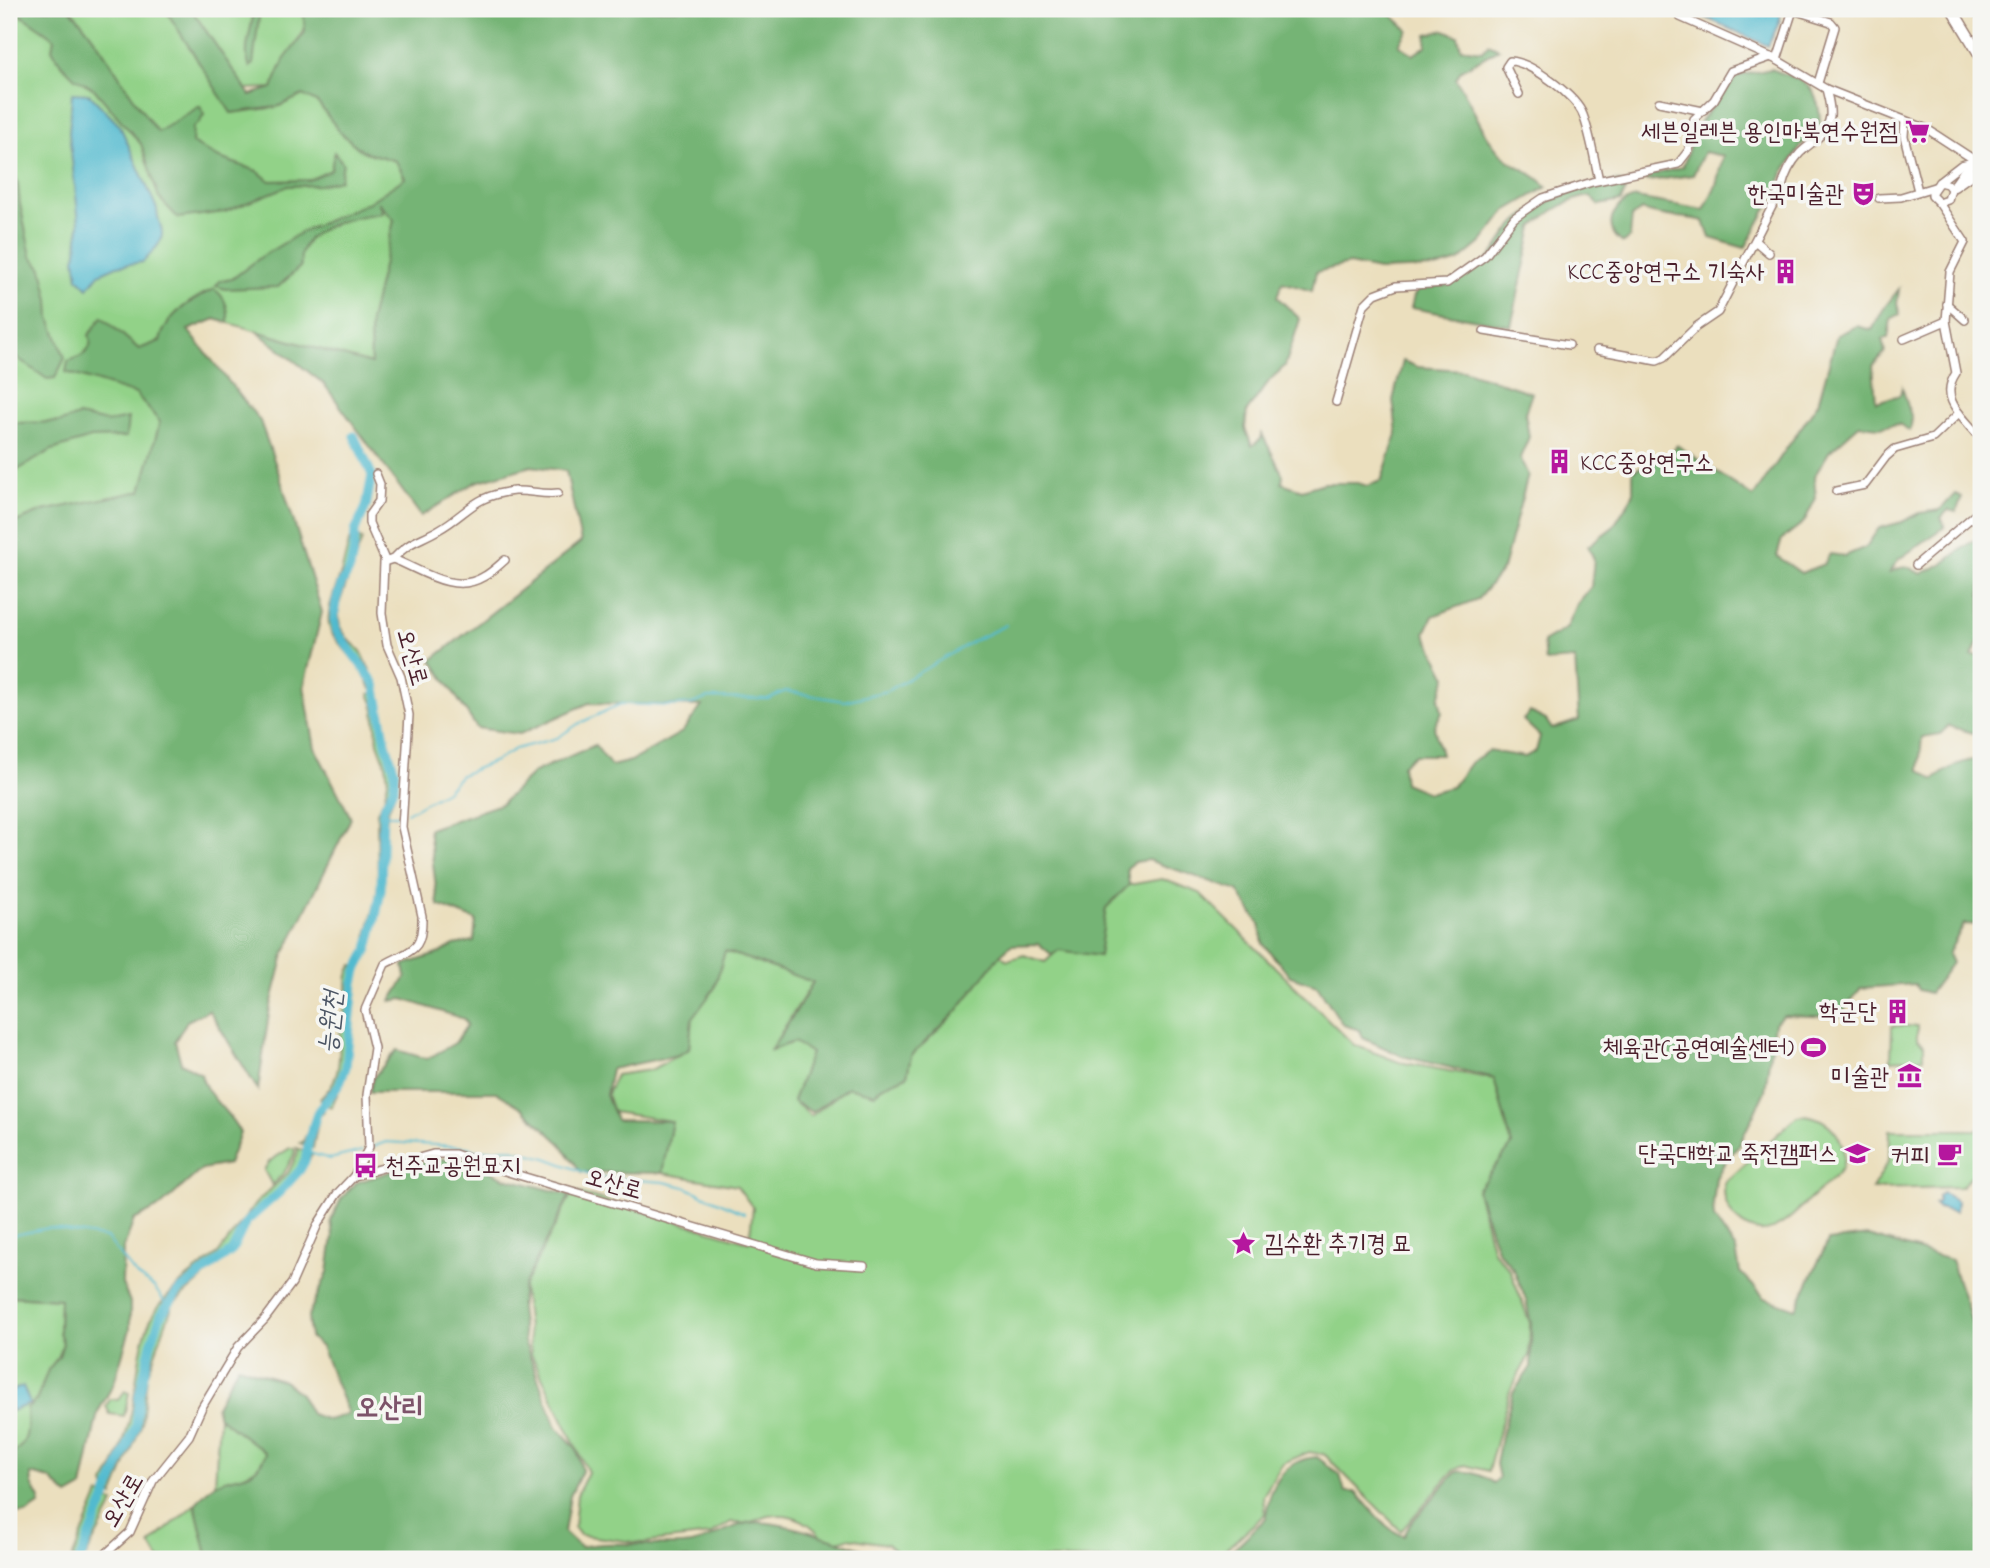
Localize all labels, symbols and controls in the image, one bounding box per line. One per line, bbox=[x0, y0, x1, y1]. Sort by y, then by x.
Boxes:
place label: 세븐일레븐 용인마북연수원점 bbox=[1641, 116, 1898, 151]
supermarket icon: 세븐일레븐 용인마북연수원점 bbox=[1904, 117, 1932, 145]
place label: 한국미술관 bbox=[1747, 178, 1844, 213]
theatre icon: 한국미술관 bbox=[1850, 179, 1878, 207]
place label: KCC중앙연구소 기숙사 bbox=[1567, 256, 1765, 291]
building icon: KCC중앙연구소 기숙사 bbox=[1771, 257, 1799, 285]
place label: KCC중앙연구소 bbox=[1580, 447, 1714, 482]
building icon: KCC중앙연구소 bbox=[1546, 448, 1574, 476]
street label: 오산로 bbox=[386, 625, 435, 690]
water label: 능원천 bbox=[310, 986, 354, 1056]
place label: 학군단 bbox=[1819, 996, 1877, 1031]
building icon: 학군단 bbox=[1883, 997, 1911, 1025]
place label: 체육관(공연예술센터) bbox=[1603, 1032, 1794, 1067]
sports icon: 체육관(공연예술센터) bbox=[1800, 1033, 1828, 1061]
place label: 미술관 bbox=[1831, 1061, 1889, 1096]
museum icon: 미술관 bbox=[1895, 1062, 1923, 1090]
place label: 단국대학교 죽전캠퍼스 bbox=[1638, 1138, 1837, 1173]
school or university icon: 단국대학교 죽전캠퍼스 bbox=[1843, 1139, 1871, 1167]
place label: 커피 bbox=[1890, 1139, 1929, 1174]
cafe icon: 커피 bbox=[1935, 1140, 1963, 1168]
place label: 천주교공원묘지 bbox=[385, 1150, 520, 1185]
bus stop icon: 천주교공원묘지 bbox=[351, 1151, 379, 1179]
street label: 오산로 bbox=[581, 1161, 646, 1210]
place label: 김수환 추기경 묘 bbox=[1264, 1228, 1411, 1263]
place icon: 김수환 추기경 묘 bbox=[1230, 1229, 1258, 1257]
district label: 오산리 bbox=[356, 1389, 424, 1430]
street label: 오산로 bbox=[95, 1467, 154, 1535]

